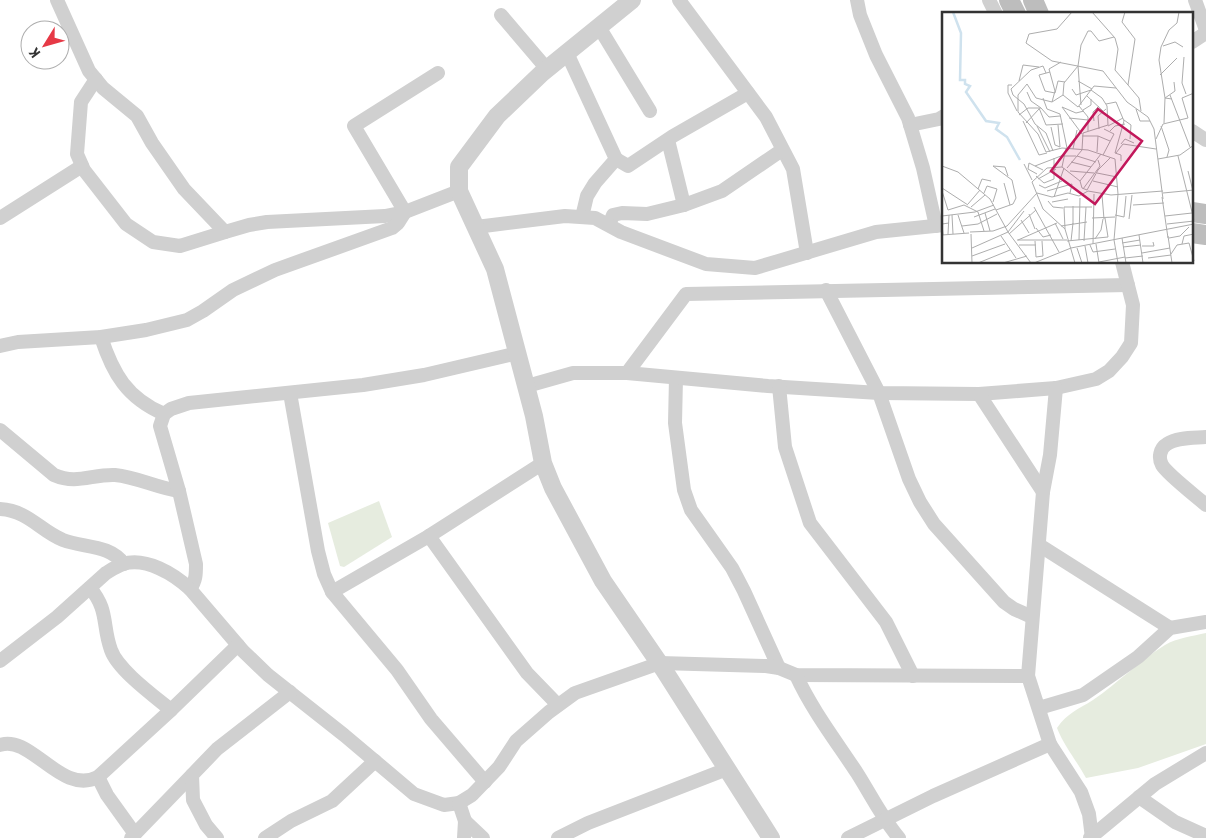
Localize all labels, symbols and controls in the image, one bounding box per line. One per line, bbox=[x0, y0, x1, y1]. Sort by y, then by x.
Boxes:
inset map bbox=[942, 12, 1194, 264]
north arrow bbox=[20, 20, 70, 70]
text: K bbox=[26, 45, 43, 61]

